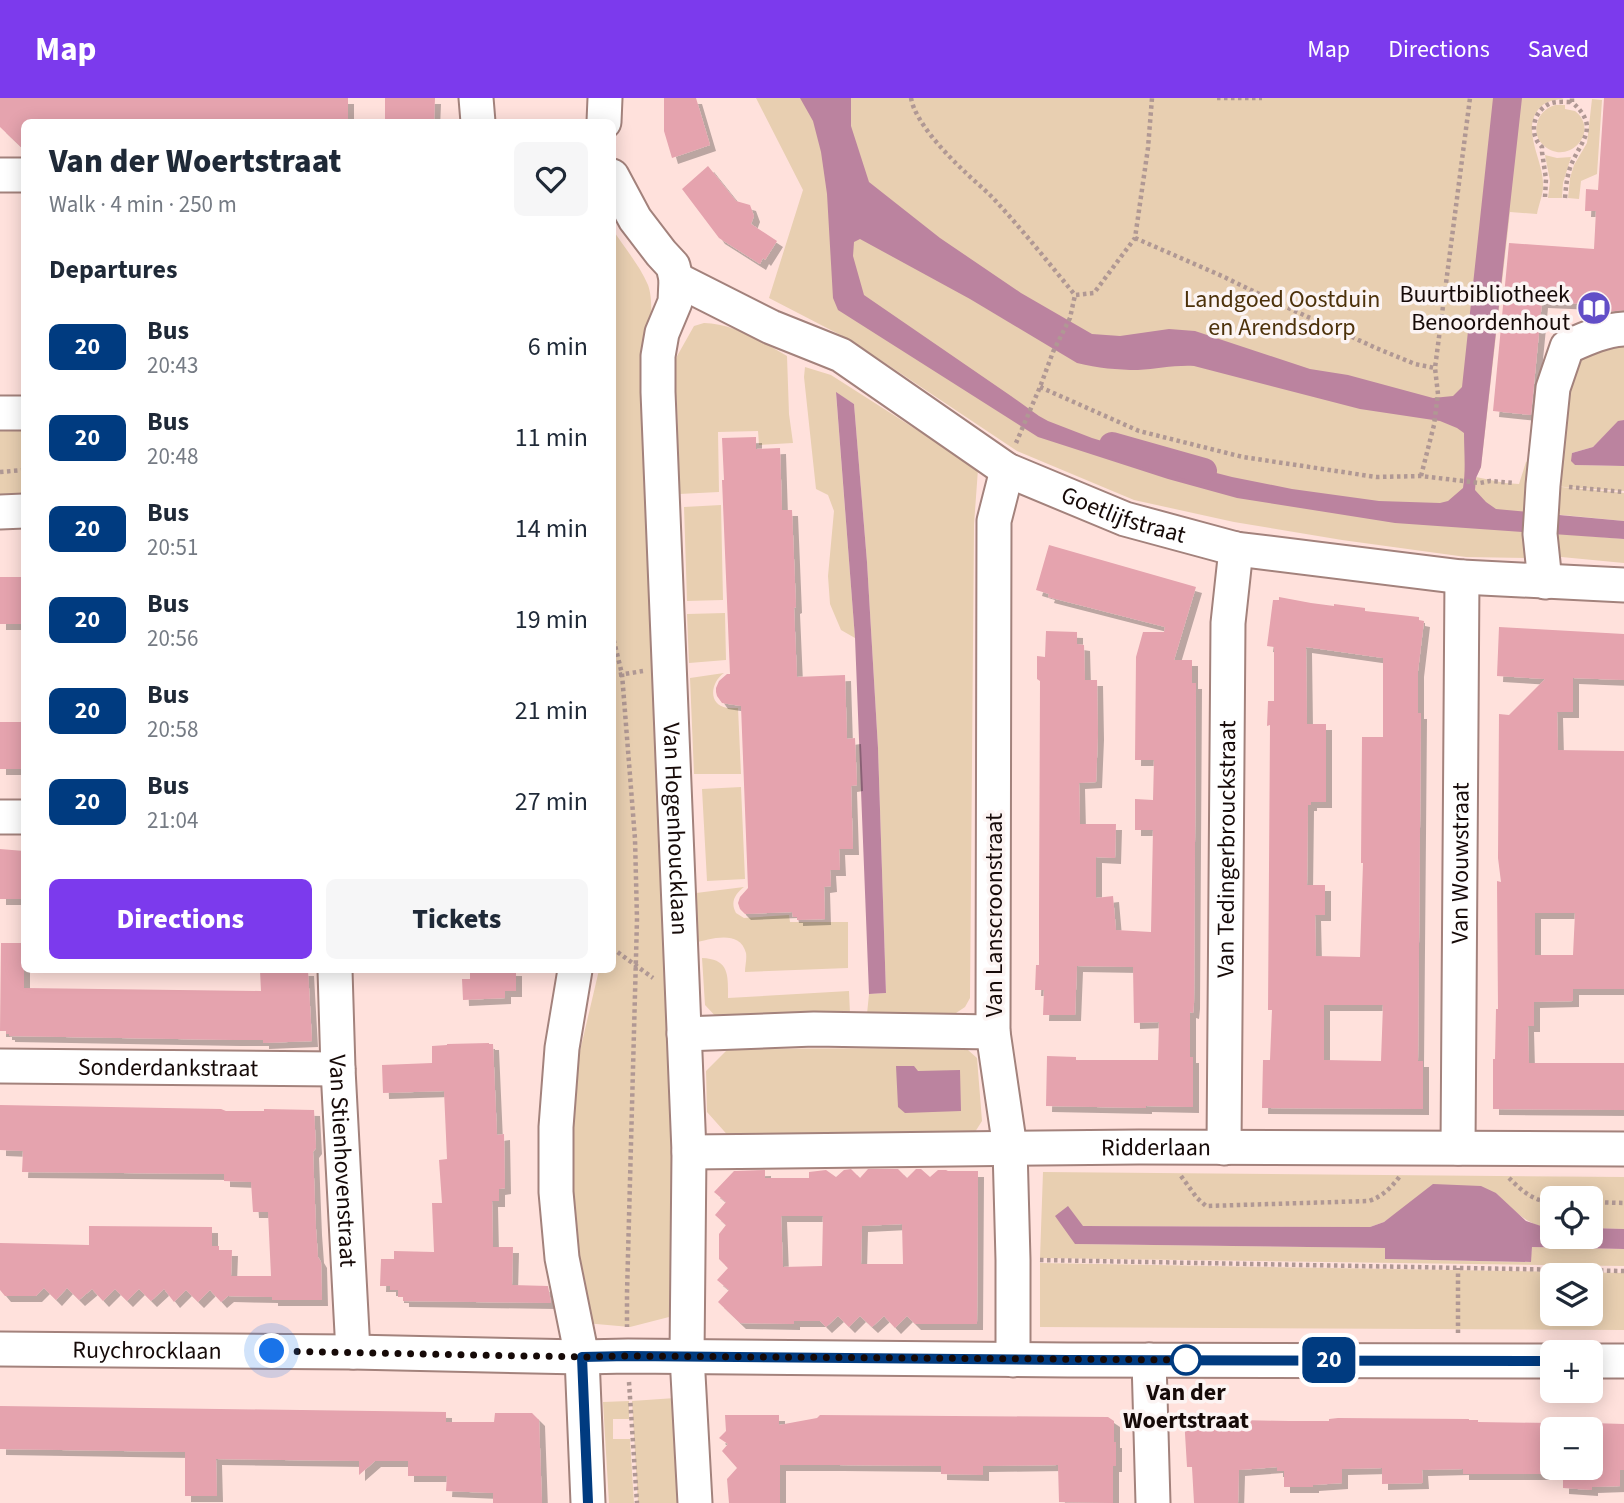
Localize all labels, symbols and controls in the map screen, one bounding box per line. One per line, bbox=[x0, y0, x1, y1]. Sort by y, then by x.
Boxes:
text: Map bbox=[35, 26, 96, 73]
text: Map bbox=[1307, 32, 1350, 67]
text: Directions bbox=[1388, 32, 1490, 67]
text: Saved bbox=[1528, 32, 1589, 67]
text: Van der Woertstraat bbox=[49, 138, 341, 185]
button: heart bbox=[514, 142, 588, 216]
text: Walk · 4 min · 250 m bbox=[49, 188, 237, 221]
text: Departures bbox=[49, 251, 177, 288]
place label: Buurtbibliotheek Benoordenhout bbox=[1399, 277, 1570, 340]
park label: Landgoed Oostduin en Arendsdorp bbox=[1184, 282, 1380, 345]
library icon: Buurtbibliotheek Benoordenhout bbox=[1575, 289, 1613, 327]
text: Bus bbox=[147, 312, 189, 349]
text: 6 min bbox=[528, 328, 588, 365]
text: 20 bbox=[75, 329, 100, 364]
text: 20:43 bbox=[147, 349, 198, 382]
text: Bus bbox=[147, 403, 189, 440]
text: 11 min bbox=[515, 419, 588, 456]
text: 20 bbox=[75, 420, 100, 455]
text: 20:48 bbox=[147, 440, 198, 473]
street label: Goetlijfstraat bbox=[1056, 477, 1190, 553]
text: Bus bbox=[147, 494, 189, 531]
text: 14 min bbox=[515, 510, 588, 547]
text: 20 bbox=[75, 511, 100, 546]
text: 20:51 bbox=[147, 531, 198, 564]
text: Bus bbox=[147, 585, 189, 622]
text: 19 min bbox=[515, 601, 588, 638]
text: 20 bbox=[75, 602, 100, 637]
text: 20:56 bbox=[147, 622, 198, 655]
text: Bus bbox=[147, 676, 189, 713]
text: 21 min bbox=[515, 692, 588, 729]
text: 20 bbox=[75, 693, 100, 728]
text: 20:58 bbox=[147, 713, 198, 746]
street label: Van Tedingerbrouckstraat bbox=[1208, 720, 1245, 978]
street label: Van Hogenhoucklaan bbox=[654, 722, 697, 936]
text: Bus bbox=[147, 767, 189, 804]
street label: Van Wouwstraat bbox=[1442, 782, 1479, 944]
text: 27 min bbox=[515, 783, 588, 820]
text: 20 bbox=[75, 784, 100, 819]
text: 21:04 bbox=[147, 804, 198, 837]
street label: Van Lanscroonstraat bbox=[977, 813, 1012, 1017]
button: Directions bbox=[49, 879, 312, 959]
button: Tickets bbox=[326, 879, 588, 959]
street label: Sonderdankstraat bbox=[78, 1050, 258, 1086]
street label: Van Stienhovenstraat bbox=[320, 1054, 365, 1268]
street label: Ridderlaan bbox=[1101, 1130, 1211, 1165]
map controls bbox=[1540, 1186, 1603, 1480]
button: locate bbox=[1540, 1186, 1603, 1249]
button: layers bbox=[1540, 1263, 1603, 1326]
street label: Ruychrocklaan bbox=[72, 1333, 222, 1369]
your location bbox=[254, 1333, 289, 1368]
line badge: 20 bbox=[1298, 1337, 1360, 1383]
button: + bbox=[1540, 1340, 1603, 1403]
text: 20 bbox=[1316, 1342, 1342, 1377]
marker: Van der Woertstraat bbox=[1171, 1345, 1201, 1375]
place label: Van der Woertstraat bbox=[1123, 1375, 1249, 1438]
button: − bbox=[1540, 1417, 1603, 1480]

